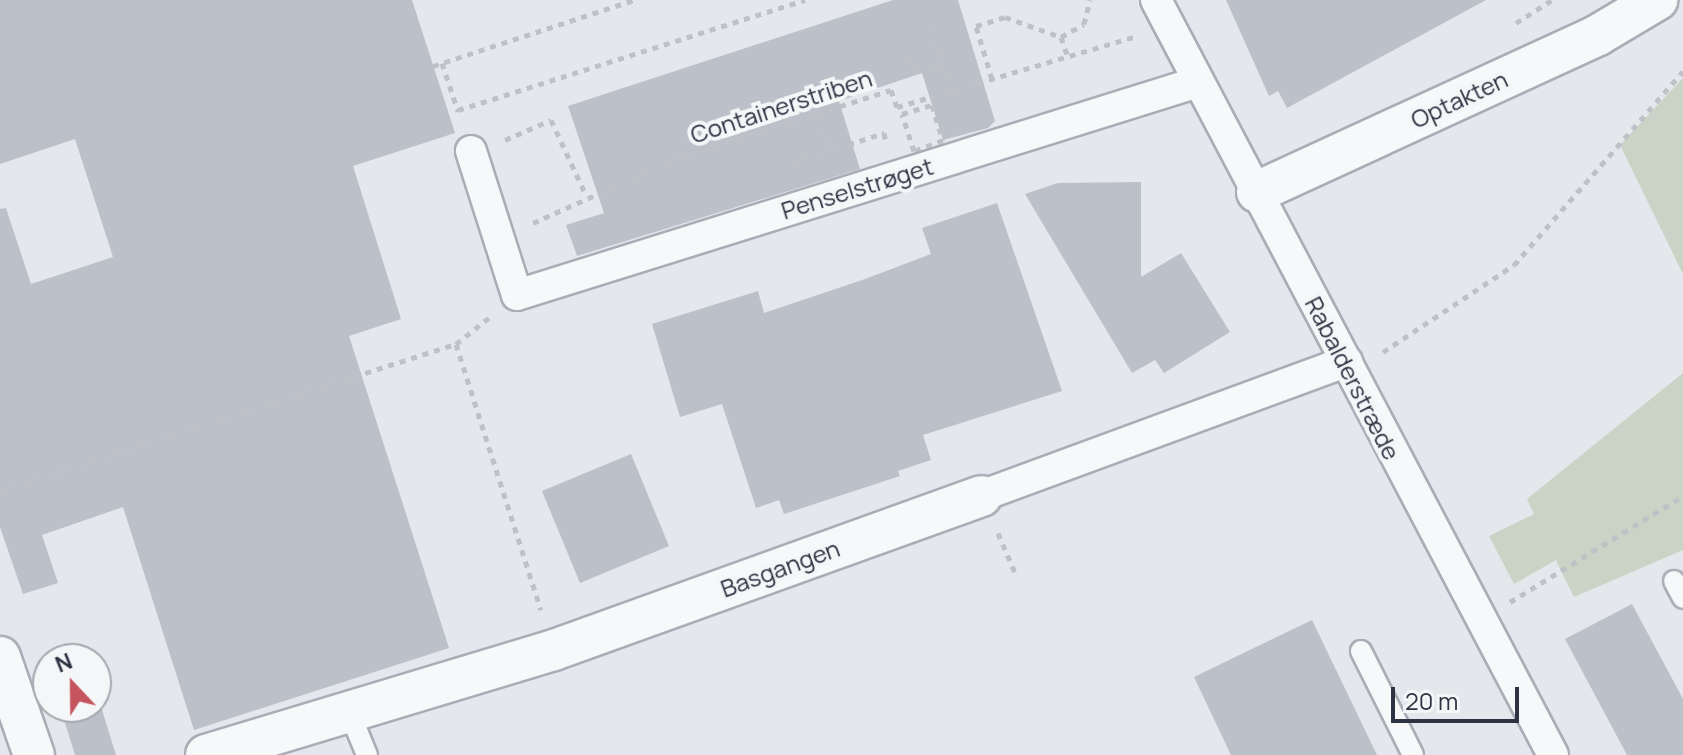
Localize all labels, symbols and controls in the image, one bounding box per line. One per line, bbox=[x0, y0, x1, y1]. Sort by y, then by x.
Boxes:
street label: Containerstriben bbox=[687, 63, 875, 149]
street label: Optakten bbox=[1406, 64, 1512, 134]
street label: Penselstrøget bbox=[778, 151, 936, 225]
street label: Rabalderstræde bbox=[1299, 292, 1407, 464]
street label: Basgangen bbox=[717, 533, 843, 603]
north arrow bbox=[32, 643, 112, 723]
text: N bbox=[51, 646, 77, 679]
scale bar bbox=[1395, 671, 1523, 721]
text: 20 m bbox=[1405, 684, 1458, 717]

